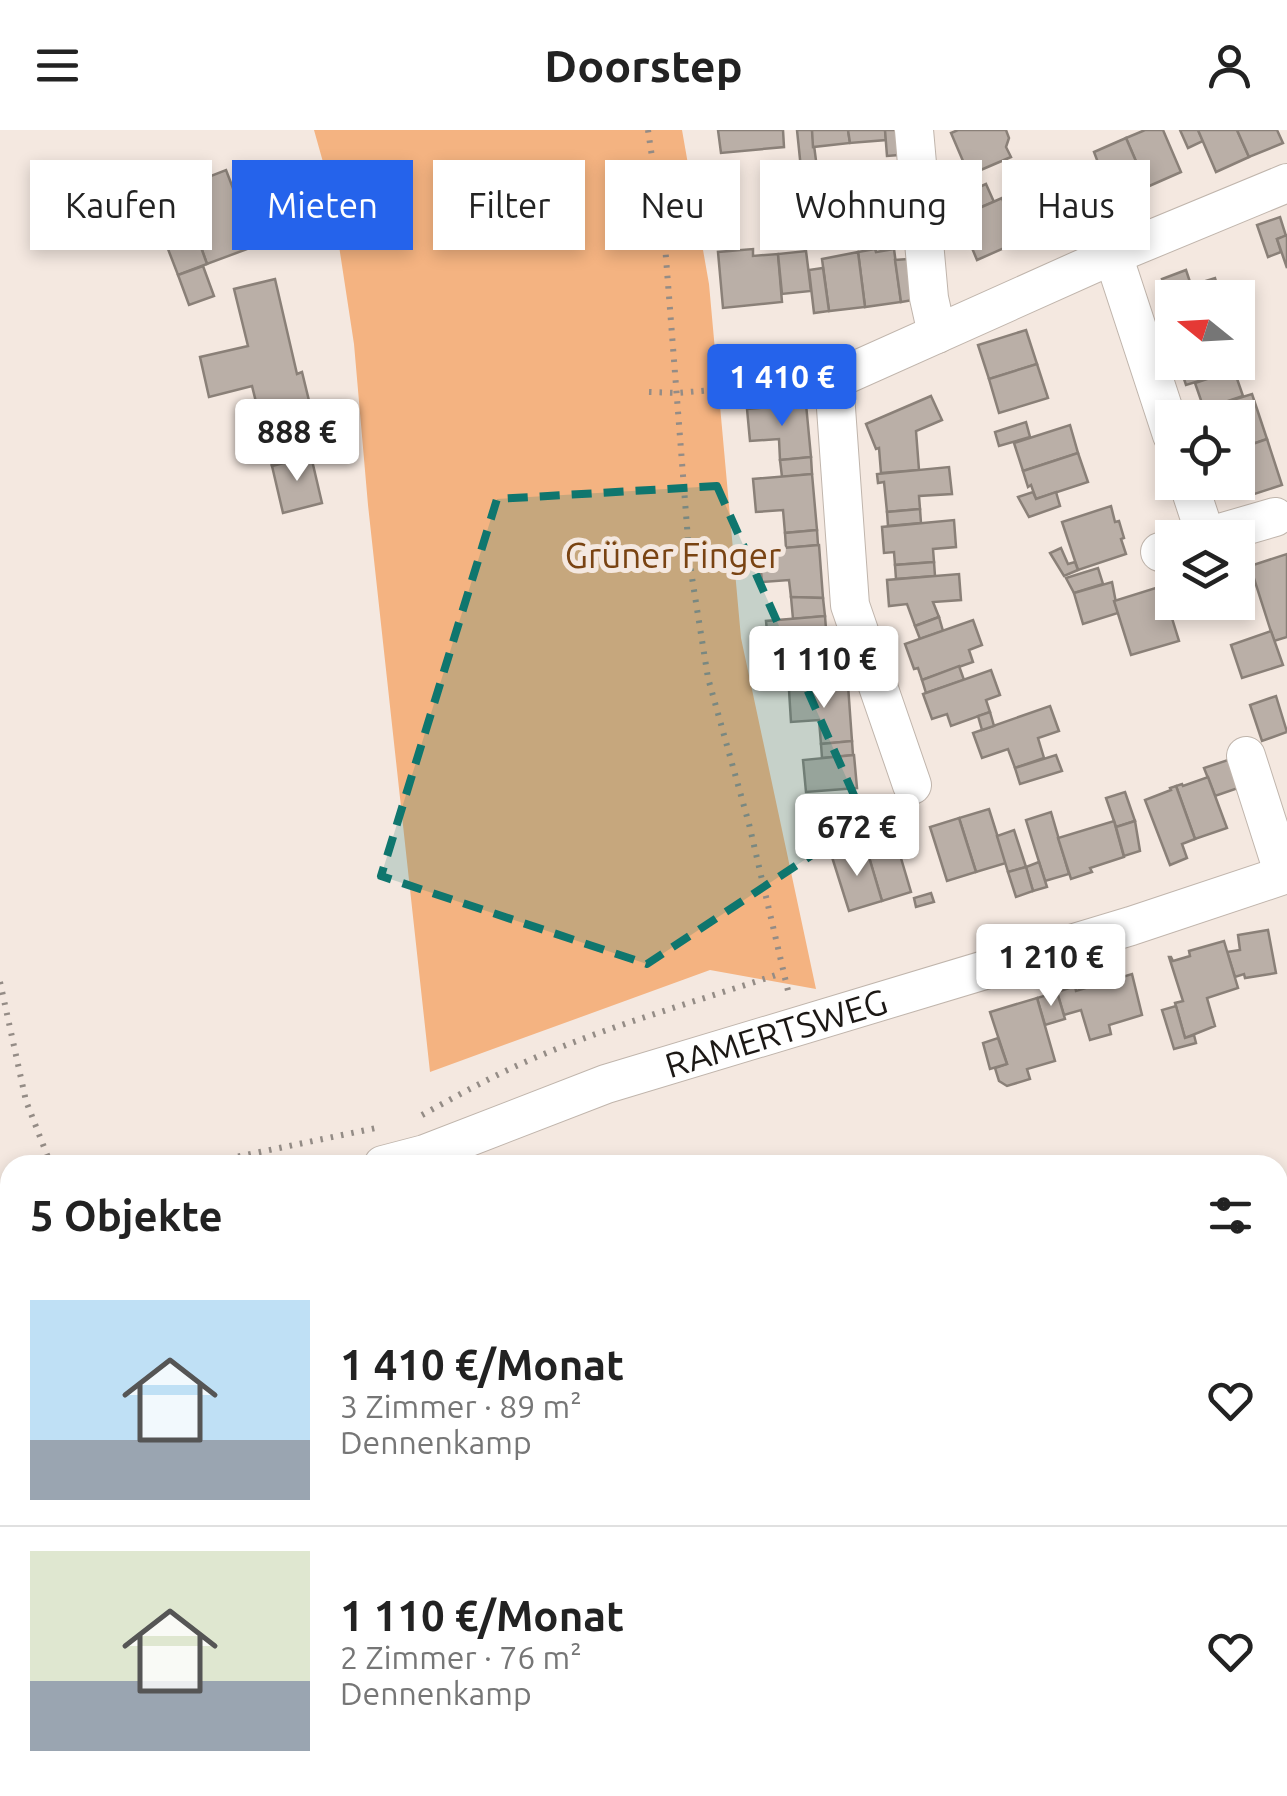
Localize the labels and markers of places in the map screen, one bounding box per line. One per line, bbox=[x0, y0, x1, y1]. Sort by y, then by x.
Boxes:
pin: 1 410 € bbox=[690, 344, 874, 429]
pin: 888 € bbox=[227, 399, 367, 484]
pin: 1 110 € bbox=[732, 626, 916, 711]
pin: 672 € bbox=[787, 794, 927, 879]
pin: 1 210 € bbox=[959, 924, 1143, 1009]

